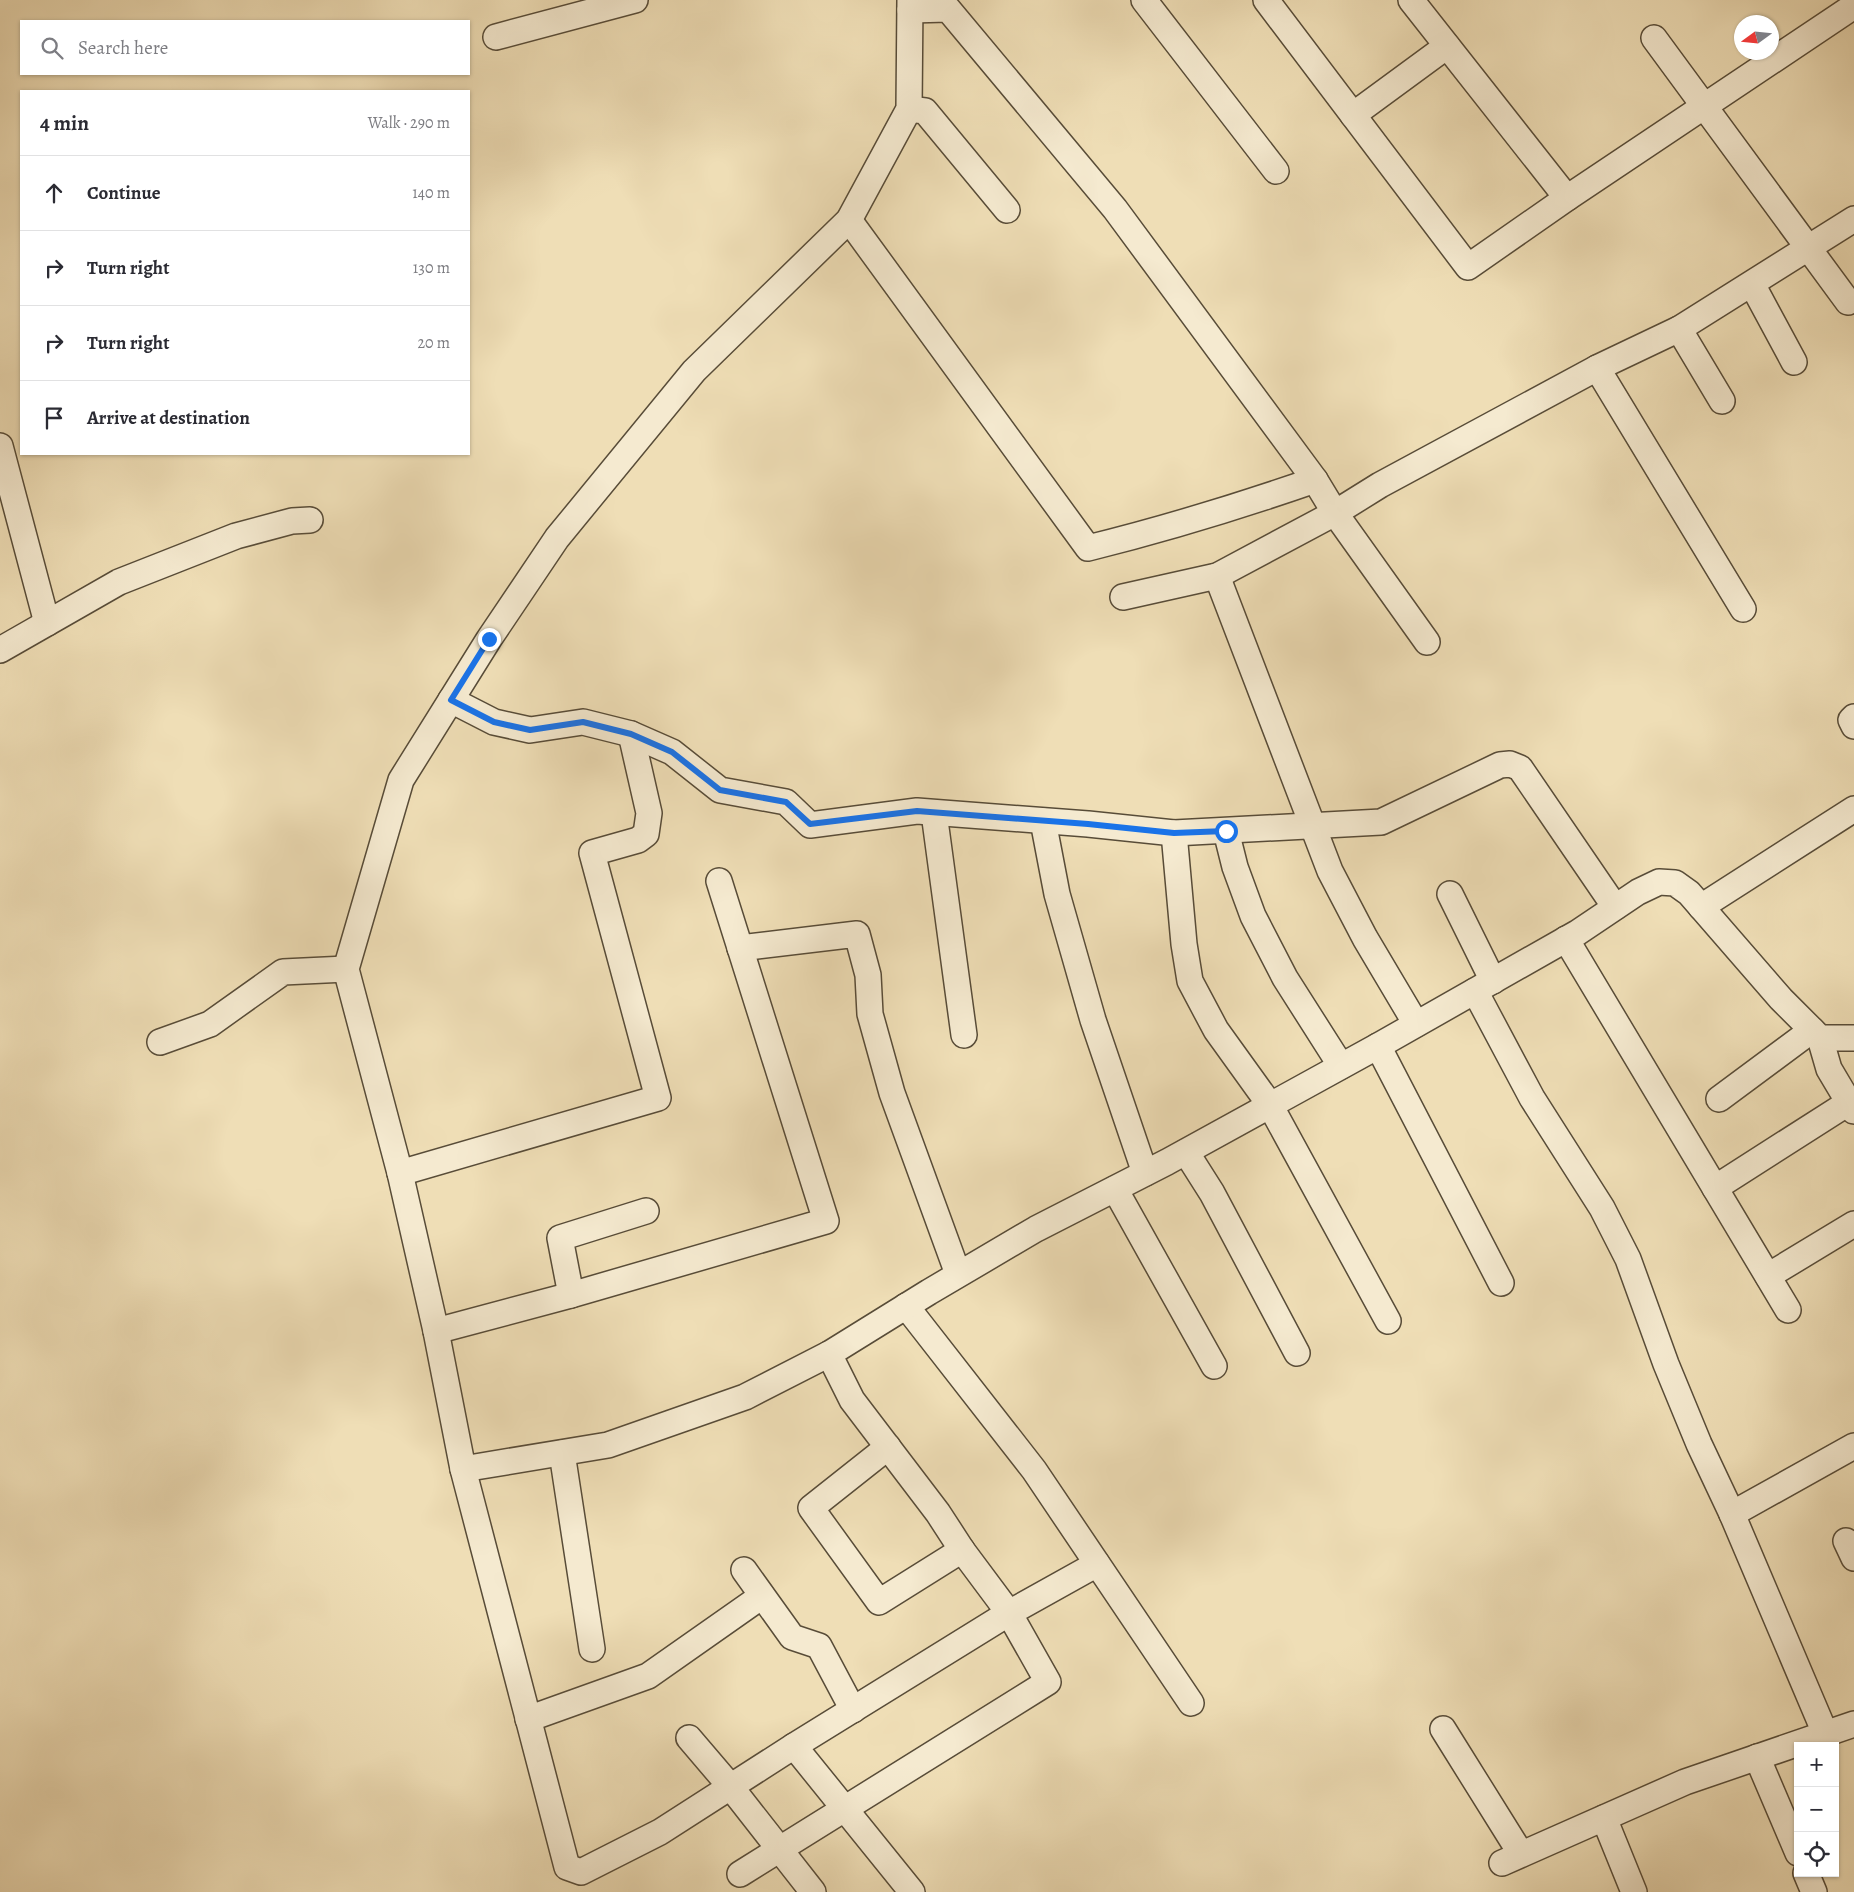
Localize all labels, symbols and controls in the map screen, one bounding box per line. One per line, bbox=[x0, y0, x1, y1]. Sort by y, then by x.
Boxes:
north arrow bbox=[1734, 15, 1779, 60]
search box bbox=[20, 20, 470, 75]
icon: search bbox=[38, 34, 66, 62]
text: Search here bbox=[78, 35, 168, 61]
text: 4 min bbox=[40, 109, 89, 137]
text: Walk · 290 m bbox=[368, 112, 450, 134]
icon: ahead bbox=[40, 179, 68, 207]
text: Continue bbox=[87, 180, 161, 206]
text: 140 m bbox=[412, 182, 450, 204]
icon: right bbox=[40, 254, 68, 282]
text: Turn right bbox=[87, 255, 169, 281]
text: 130 m bbox=[413, 257, 450, 279]
icon: right bbox=[40, 329, 68, 357]
text: Turn right bbox=[87, 330, 169, 356]
text: 20 m bbox=[417, 332, 450, 354]
icon: arrive bbox=[40, 404, 68, 432]
text: Arrive at destination bbox=[87, 405, 250, 431]
route end bbox=[478, 628, 501, 651]
route start bbox=[1215, 820, 1238, 843]
map controls bbox=[1794, 1742, 1839, 1877]
button: + bbox=[1794, 1742, 1839, 1787]
button: − bbox=[1794, 1787, 1839, 1832]
button: locate bbox=[1794, 1832, 1839, 1877]

